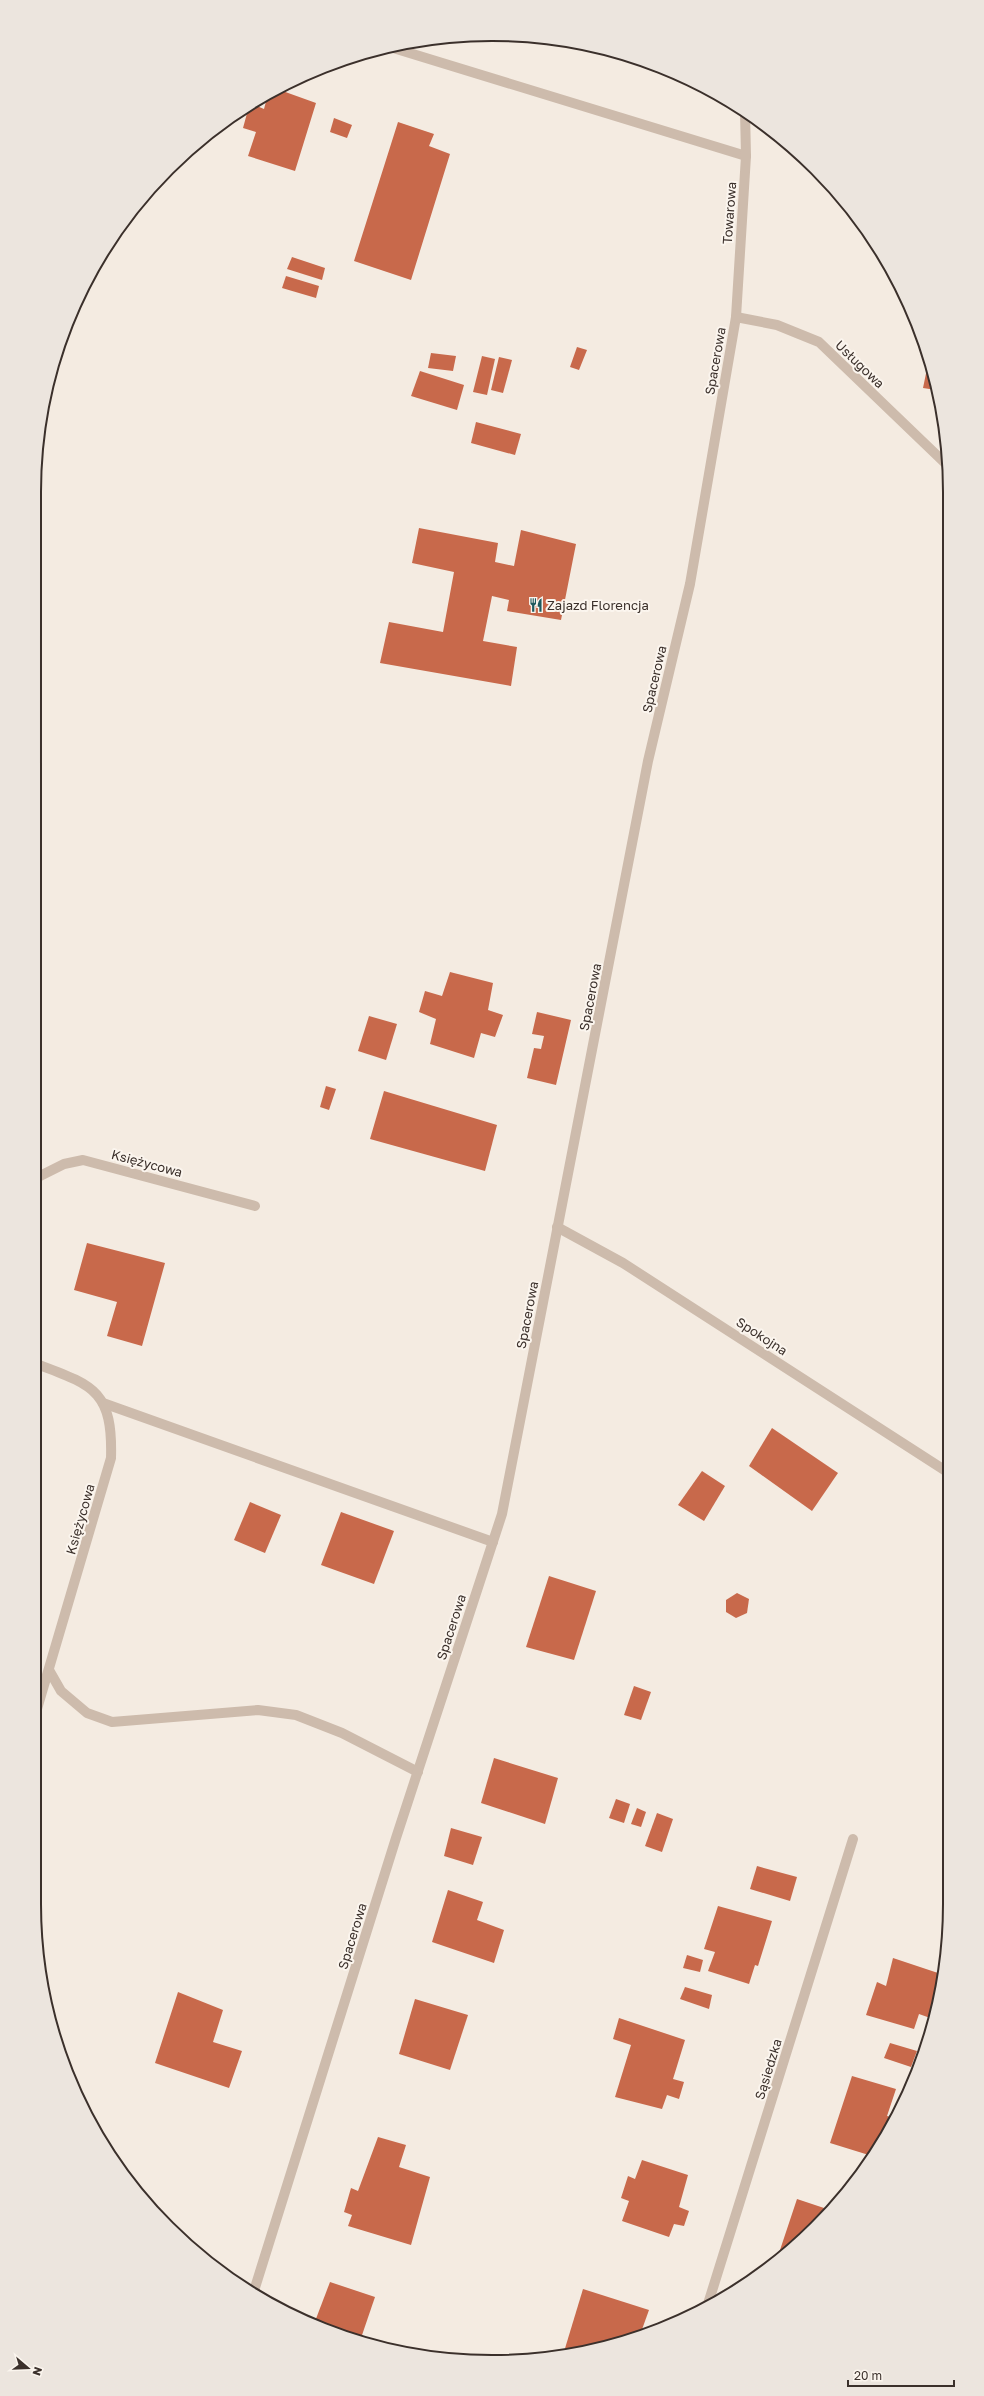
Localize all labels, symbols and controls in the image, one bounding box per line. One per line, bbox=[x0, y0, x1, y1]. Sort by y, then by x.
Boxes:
street label: Towarowa bbox=[719, 181, 739, 245]
street label: Spacerowa bbox=[701, 326, 729, 396]
street label: Usługowa bbox=[832, 337, 888, 391]
restaurant icon: Zajazd Florencja bbox=[528, 597, 544, 613]
place label: Zajazd Florencja bbox=[547, 597, 649, 613]
street label: Spacerowa bbox=[638, 644, 670, 714]
street label: Spacerowa bbox=[576, 962, 604, 1032]
street label: Księżycowa bbox=[110, 1146, 184, 1180]
street label: Spacerowa bbox=[513, 1280, 541, 1350]
street label: Spokojna bbox=[733, 1314, 791, 1358]
street label: Księżycowa bbox=[62, 1482, 98, 1556]
street label: Spacerowa bbox=[433, 1592, 469, 1662]
street label: Spacerowa bbox=[334, 1901, 370, 1971]
street label: Sąsiedzka bbox=[751, 2037, 785, 2101]
north arrow bbox=[8, 2348, 48, 2388]
scale bar bbox=[848, 2362, 954, 2388]
text: N bbox=[30, 2365, 45, 2377]
text: 20 m bbox=[854, 2368, 882, 2383]

